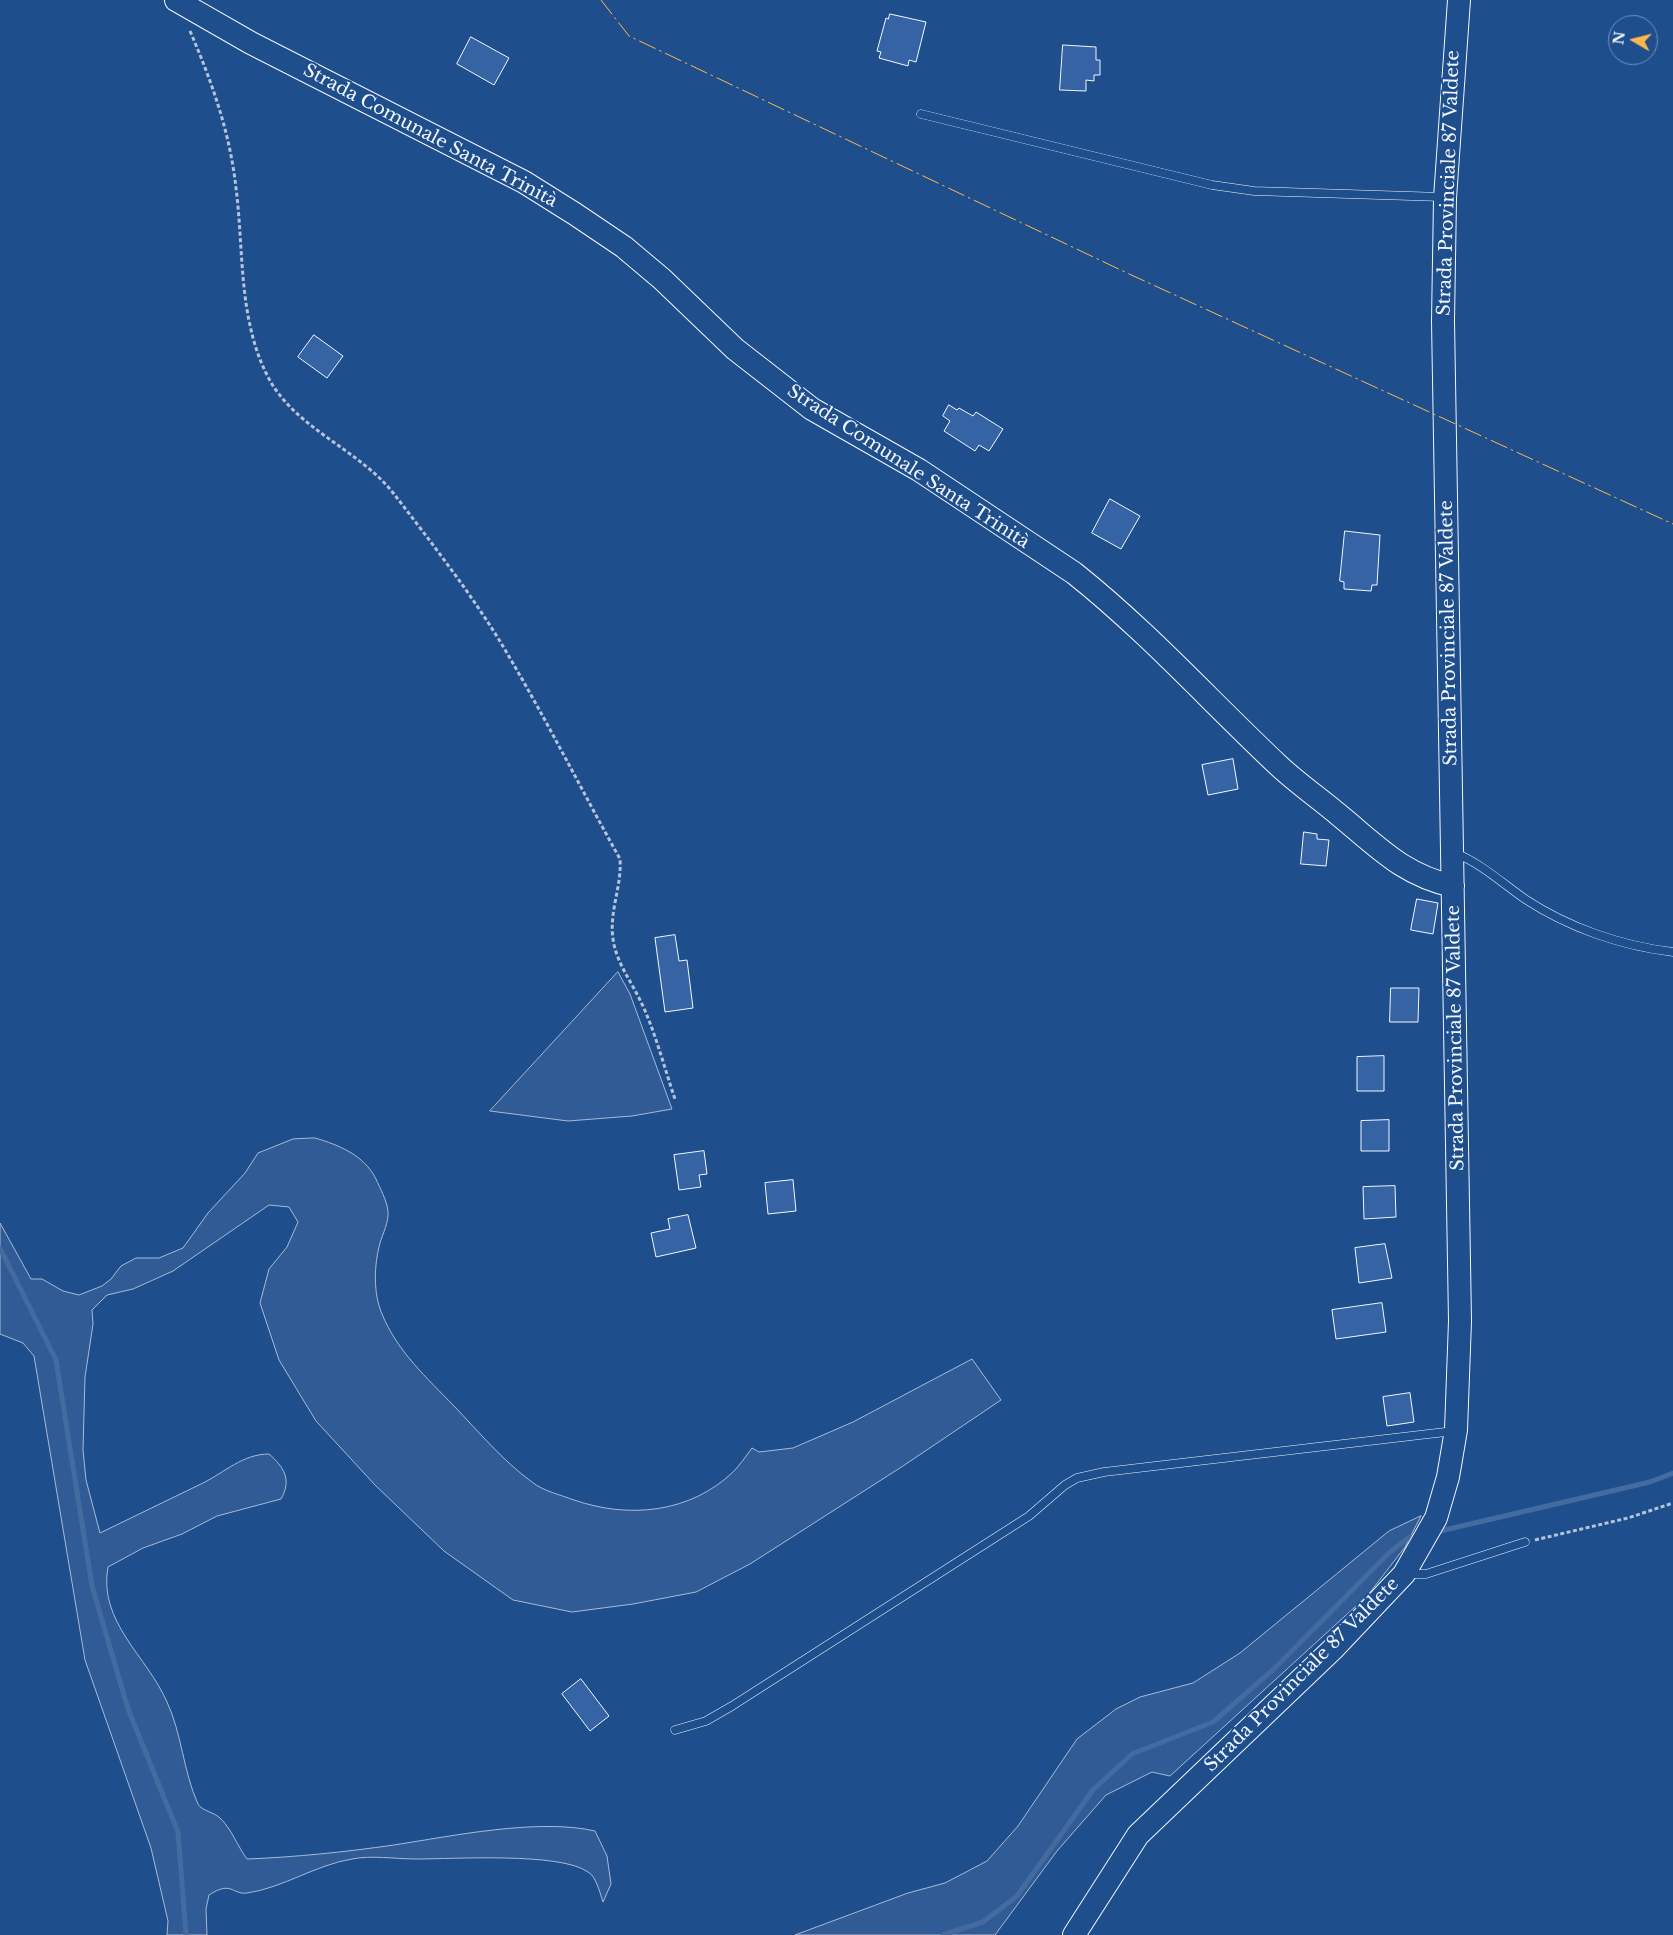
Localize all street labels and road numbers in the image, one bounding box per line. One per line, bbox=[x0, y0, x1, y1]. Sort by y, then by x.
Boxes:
street label: Strada Provinciale 87 Valdete bbox=[1434, 50, 1464, 316]
street label: Strada Comunale Santa Trinità bbox=[299, 60, 561, 212]
street label: Strada Comunale Santa Trinità bbox=[783, 380, 1033, 554]
street label: Strada Provinciale 87 Valdete bbox=[1436, 500, 1462, 766]
street label: Strada Provinciale 87 Valdete bbox=[1443, 905, 1469, 1171]
street label: Strada Provinciale 87 Valdete bbox=[1200, 1573, 1404, 1777]

